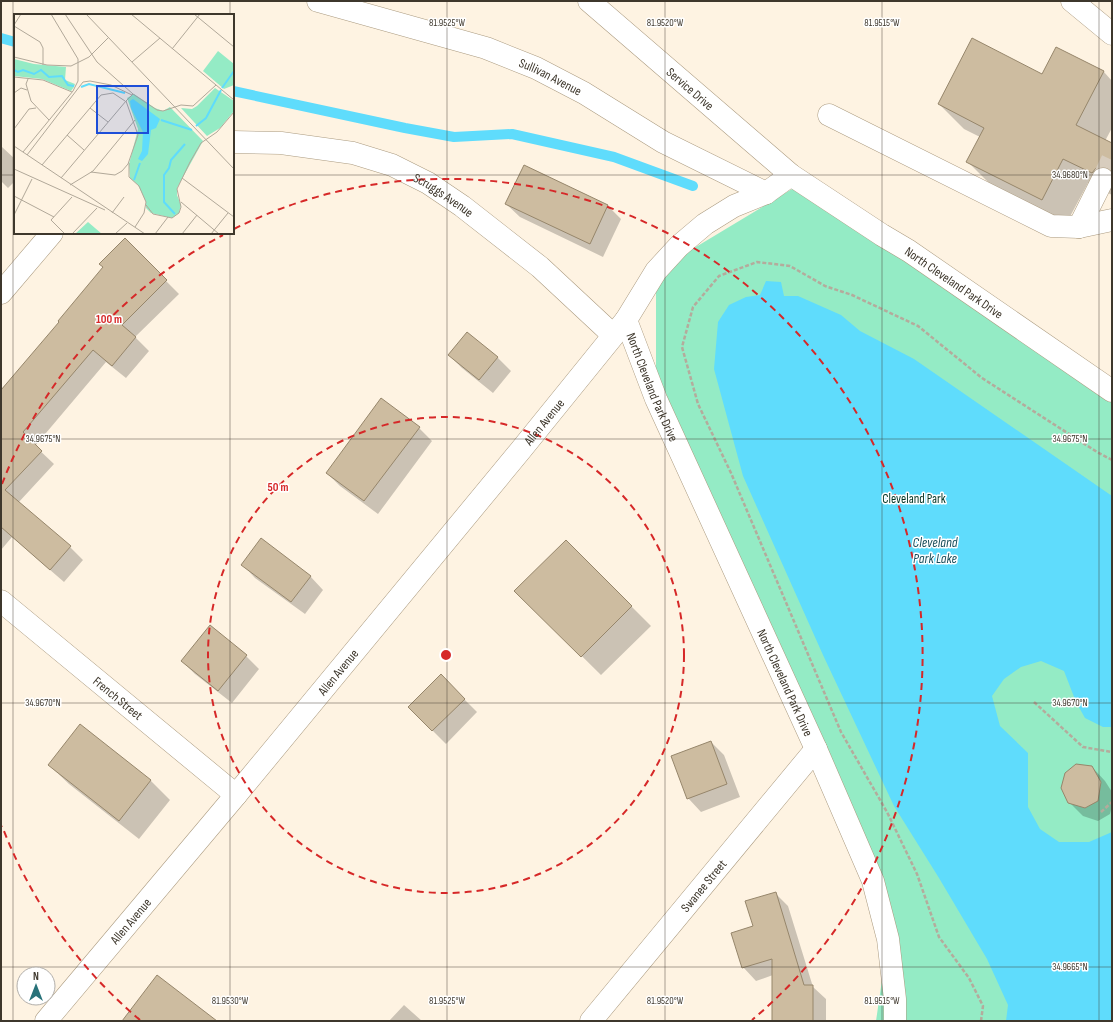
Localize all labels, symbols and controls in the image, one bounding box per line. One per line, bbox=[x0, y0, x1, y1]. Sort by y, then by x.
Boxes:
inset map bbox=[14, 14, 234, 234]
text: 81.9525°W bbox=[429, 17, 465, 29]
text: 81.9520°W bbox=[647, 17, 684, 29]
text: 81.9515°W bbox=[864, 17, 900, 29]
street label: Sullivan Avenue bbox=[517, 55, 584, 99]
street label: Service Drive bbox=[663, 64, 717, 114]
text: 34.9680°N bbox=[1052, 169, 1088, 181]
street label: Scruggs Avenue bbox=[410, 170, 476, 221]
street label: North Cleveland Park Drive bbox=[901, 244, 1006, 323]
text: 100 m bbox=[96, 312, 122, 327]
street label: North Cleveland Park Drive bbox=[623, 331, 681, 444]
street label: Allen Avenue bbox=[520, 396, 568, 450]
text: 34.9675°N bbox=[26, 433, 60, 445]
text: 34.9675°N bbox=[1053, 433, 1087, 445]
text: 50 m bbox=[268, 480, 288, 495]
park label: Cleveland Park bbox=[882, 491, 946, 507]
water label: Cleveland Park Lake bbox=[913, 534, 959, 567]
street label: North Cleveland Park Drive bbox=[753, 627, 816, 739]
street label: Allen Avenue bbox=[314, 646, 362, 700]
centre of rings bbox=[439, 648, 453, 662]
street label: French Street bbox=[90, 673, 146, 724]
text: 34.9670°N bbox=[25, 697, 61, 709]
text: 34.9670°N bbox=[1052, 697, 1088, 709]
street label: Swanee Street bbox=[678, 857, 730, 916]
street label: Allen Avenue bbox=[107, 895, 155, 948]
text: 34.9665°N bbox=[1052, 961, 1088, 973]
north arrow bbox=[16, 966, 56, 1006]
text: N bbox=[33, 970, 39, 983]
text: 81.9530°W bbox=[212, 995, 249, 1007]
text: 81.9525°W bbox=[429, 995, 465, 1007]
text: 81.9520°W bbox=[647, 995, 684, 1007]
text: 81.9515°W bbox=[864, 995, 900, 1007]

